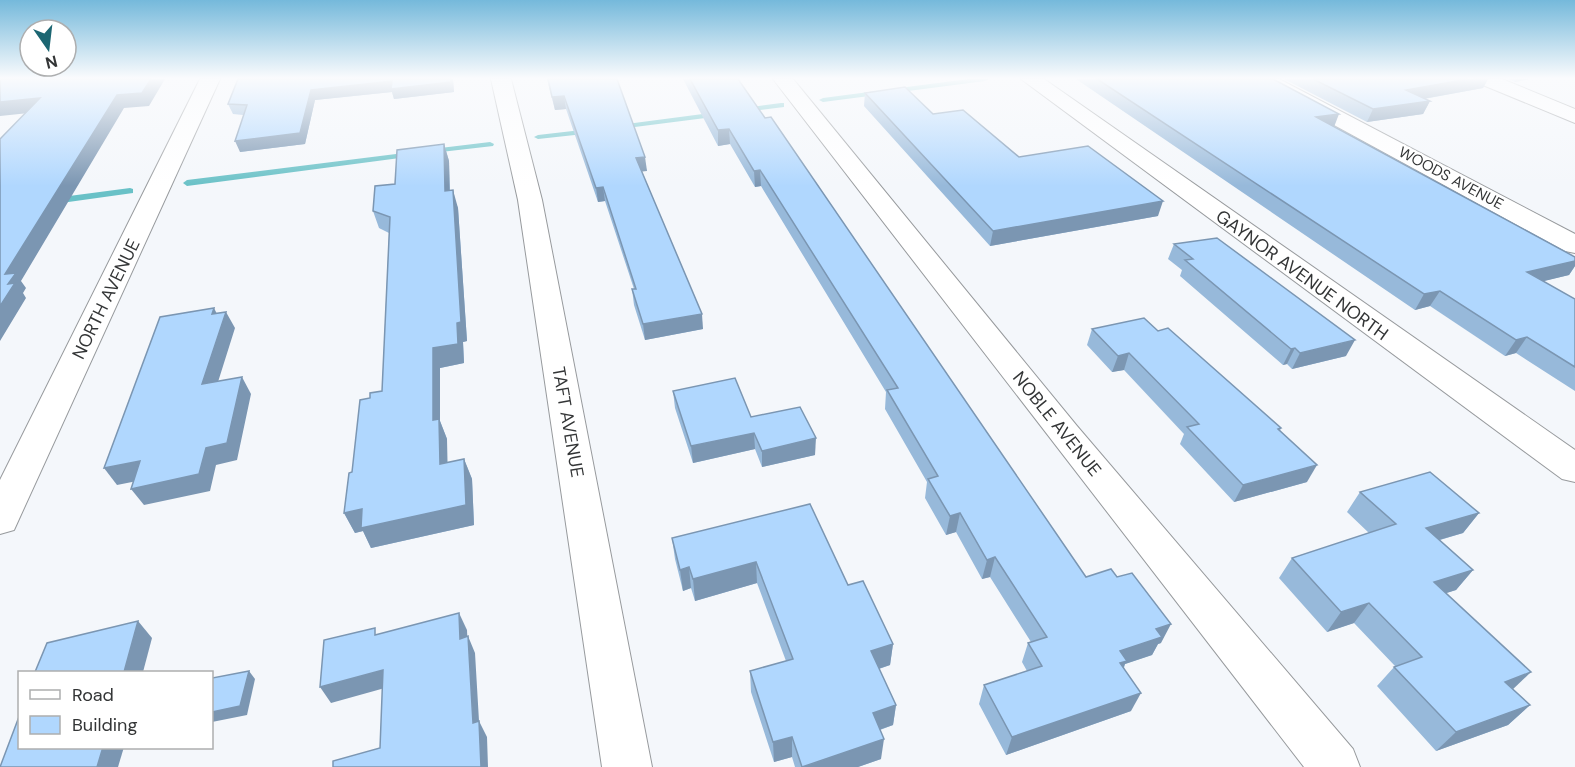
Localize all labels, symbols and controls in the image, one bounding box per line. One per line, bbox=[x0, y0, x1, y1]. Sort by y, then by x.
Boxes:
north arrow bbox=[18, 18, 78, 78]
text: N bbox=[43, 50, 60, 74]
street label: WOODS AVENUE bbox=[1395, 142, 1507, 214]
street label: GAYNOR AVENUE NORTH bbox=[1211, 204, 1393, 346]
street label: NORTH AVENUE bbox=[66, 235, 146, 363]
street label: TAFT AVENUE bbox=[546, 365, 590, 479]
street label: NOBLE AVENUE bbox=[1007, 367, 1107, 481]
legend bbox=[18, 671, 213, 749]
text: Road bbox=[72, 683, 114, 707]
text: Building bbox=[72, 713, 137, 737]

